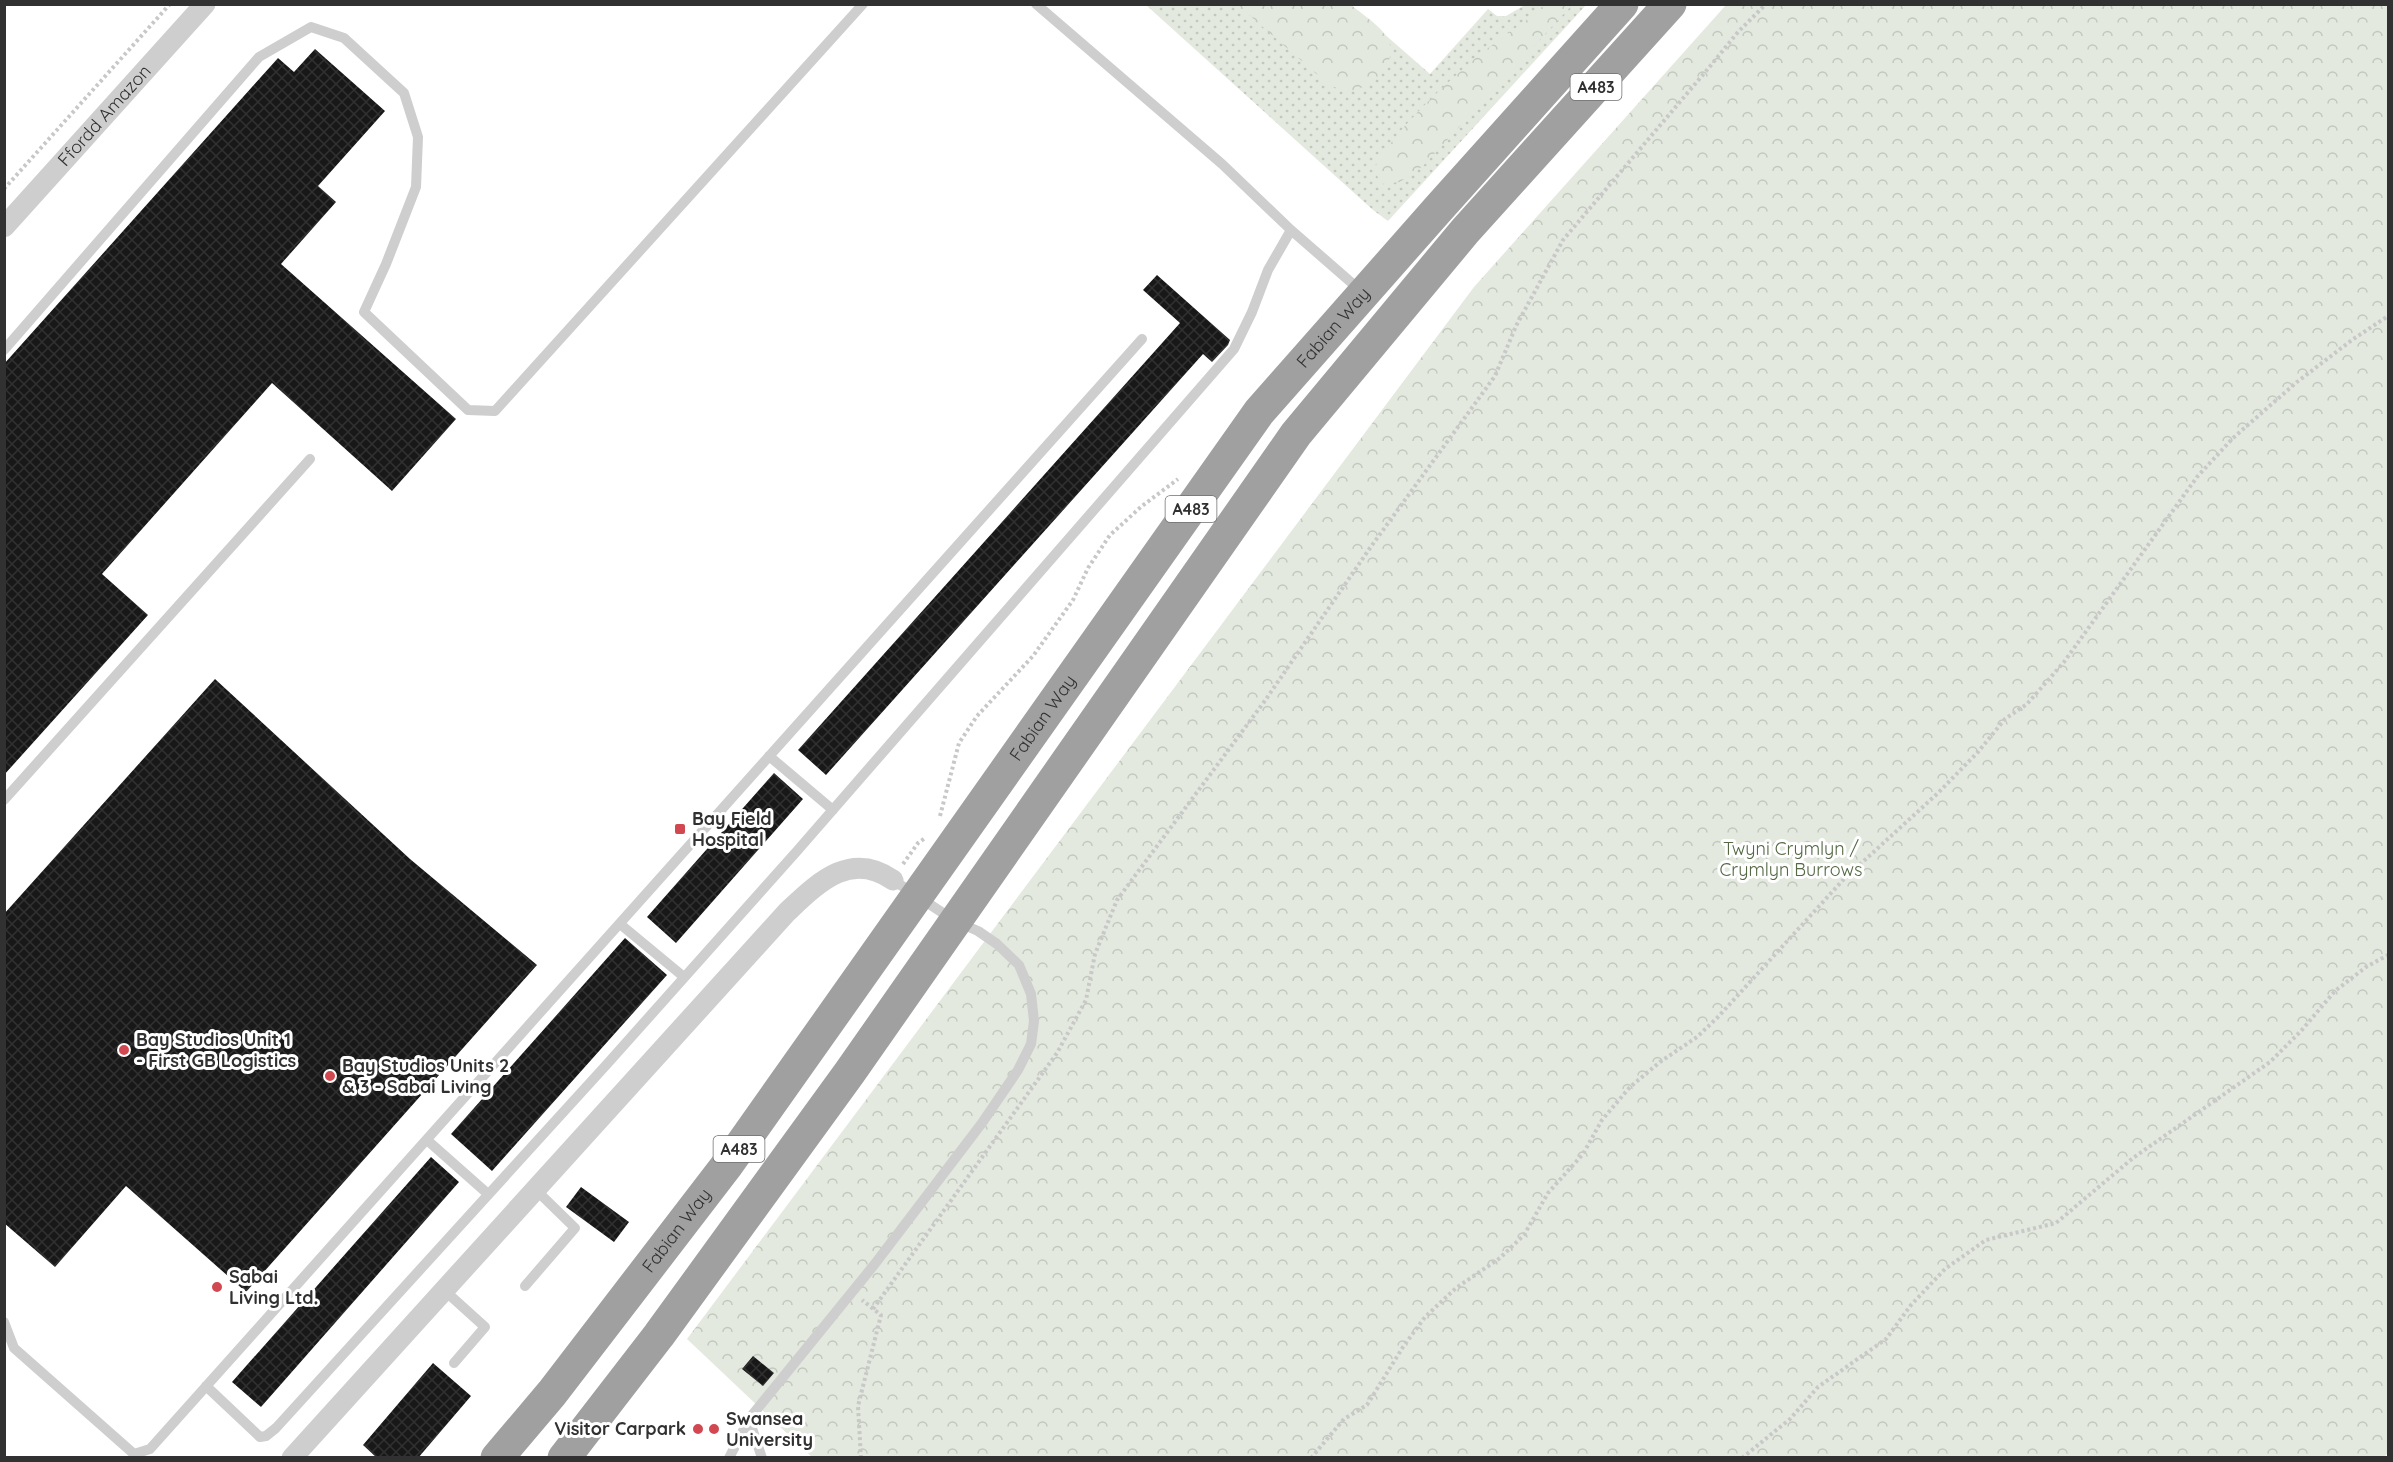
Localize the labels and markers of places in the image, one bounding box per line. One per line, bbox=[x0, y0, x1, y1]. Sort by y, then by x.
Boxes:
place label: Bay Field Hospital bbox=[692, 807, 772, 851]
marker: Bay Field Hospital bbox=[673, 822, 687, 836]
place label: Bay Studios Unit 1 - First GB Logistics bbox=[136, 1028, 297, 1072]
marker: Bay Studios Unit 1 - First GB Logistics bbox=[117, 1043, 131, 1057]
place label: Bay Studios Units 2 & 3 - Sabai Living bbox=[342, 1054, 509, 1098]
marker: Bay Studios Units 2 & 3 - Sabai Living bbox=[323, 1069, 337, 1083]
place label: Sabai Living Ltd. bbox=[229, 1265, 318, 1309]
marker: Sabai Living Ltd. bbox=[210, 1280, 224, 1294]
place label: Swansea University bbox=[726, 1407, 813, 1451]
place label: Visitor Carpark bbox=[554, 1417, 686, 1440]
marker: Visitor Carpark bbox=[691, 1422, 705, 1436]
marker: Swansea University bbox=[707, 1422, 721, 1436]

